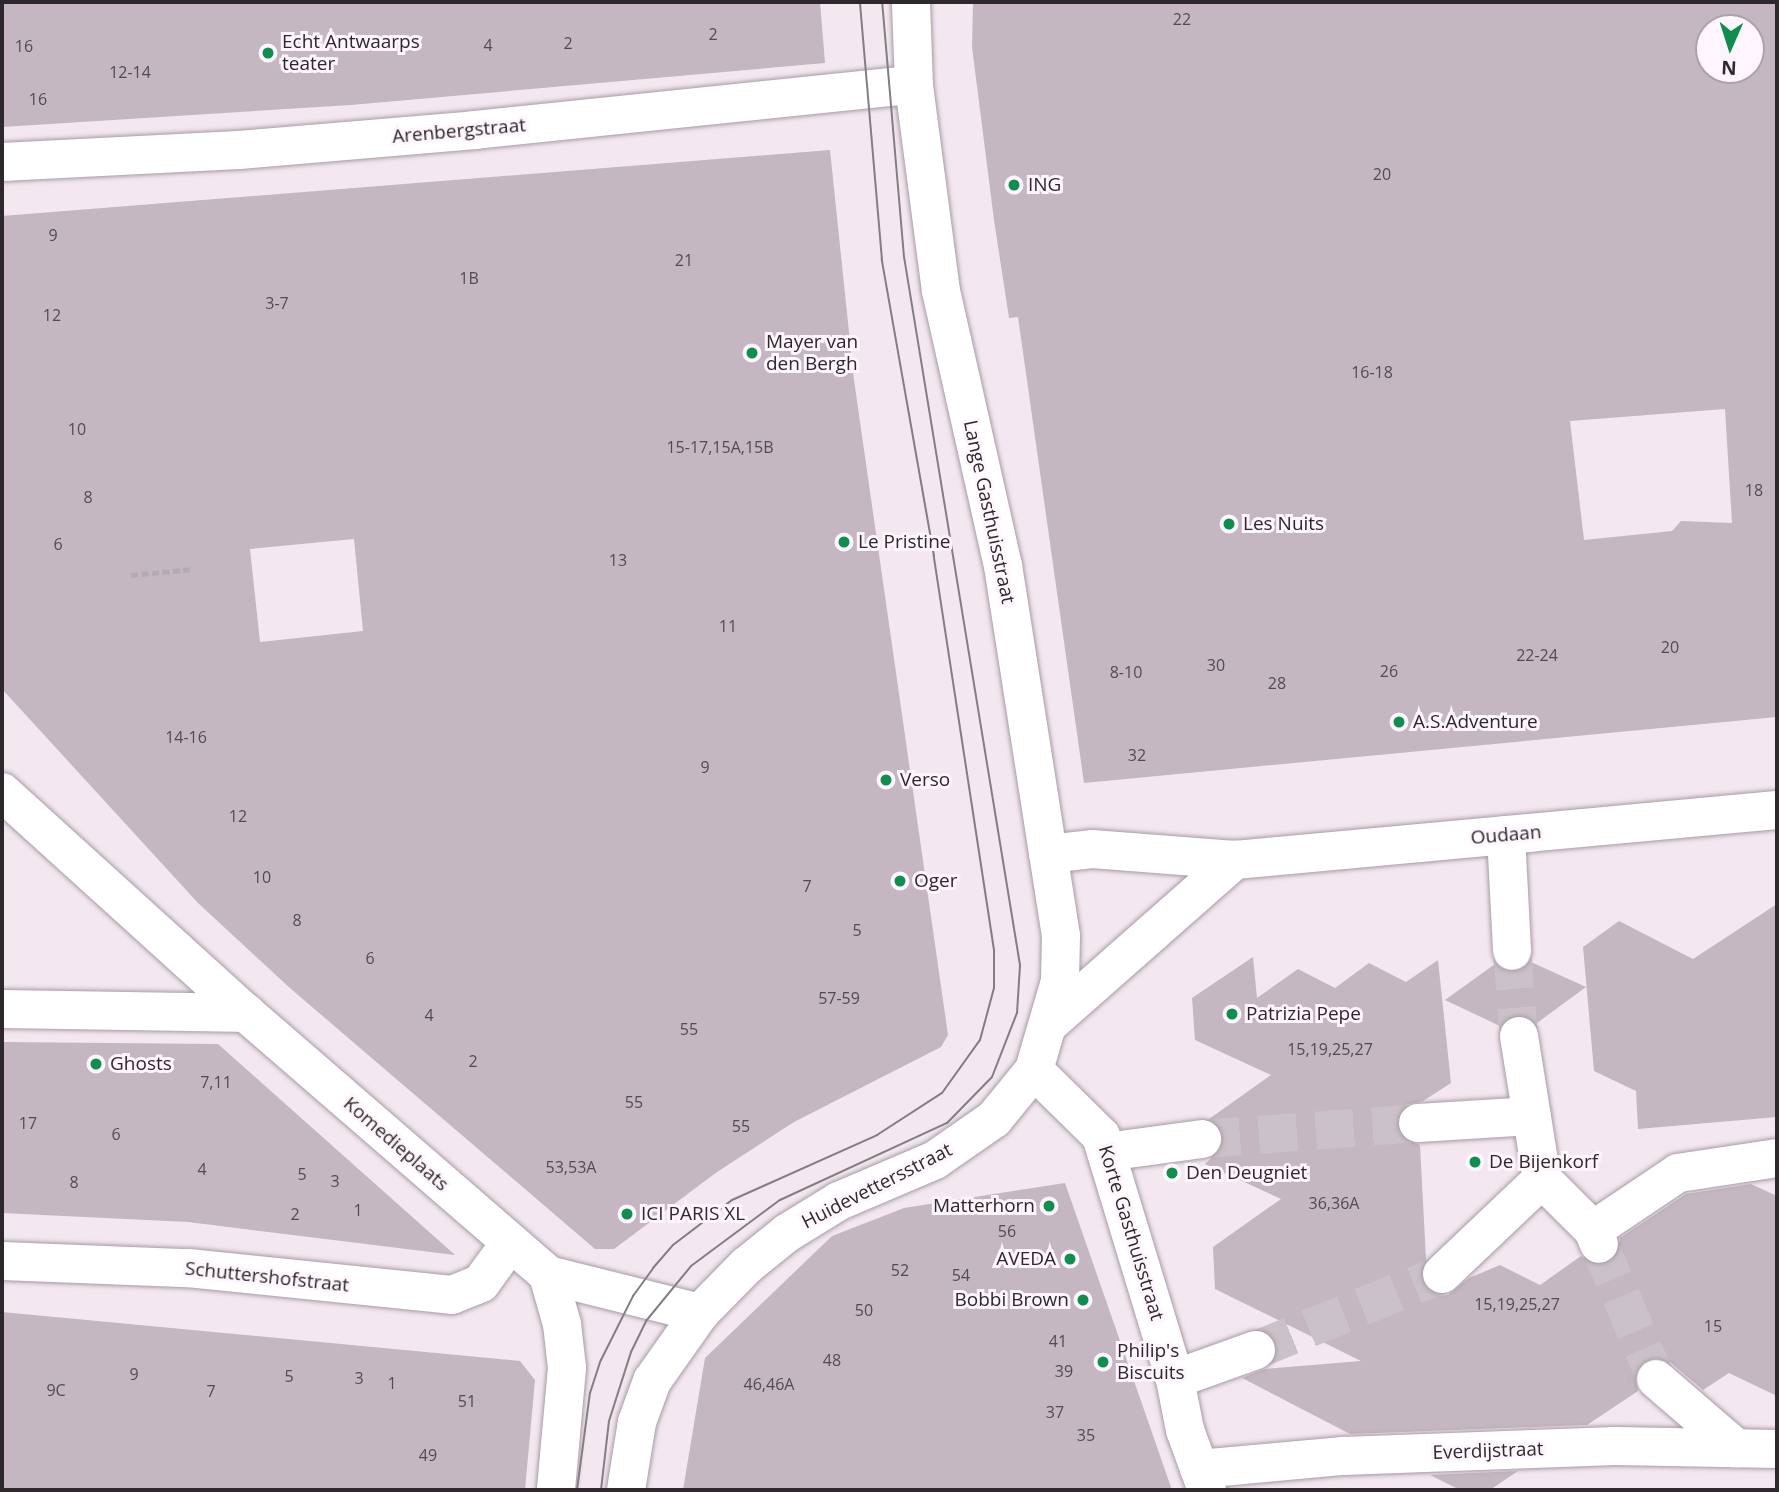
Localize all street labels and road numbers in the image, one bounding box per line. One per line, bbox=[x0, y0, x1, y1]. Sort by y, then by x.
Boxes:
street label: Arenbergstraat bbox=[391, 114, 527, 148]
street label: Lange Gasthuisstraat bbox=[958, 418, 1020, 606]
street label: Oudaan bbox=[1470, 821, 1542, 849]
street label: Komedieplaats bbox=[339, 1092, 453, 1196]
street label: Huidevettersstraat bbox=[798, 1138, 956, 1234]
street label: Korte Gasthuisstraat bbox=[1093, 1143, 1169, 1323]
street label: Schuttershofstraat bbox=[184, 1257, 350, 1297]
street label: Everdijstraat bbox=[1432, 1438, 1544, 1464]

